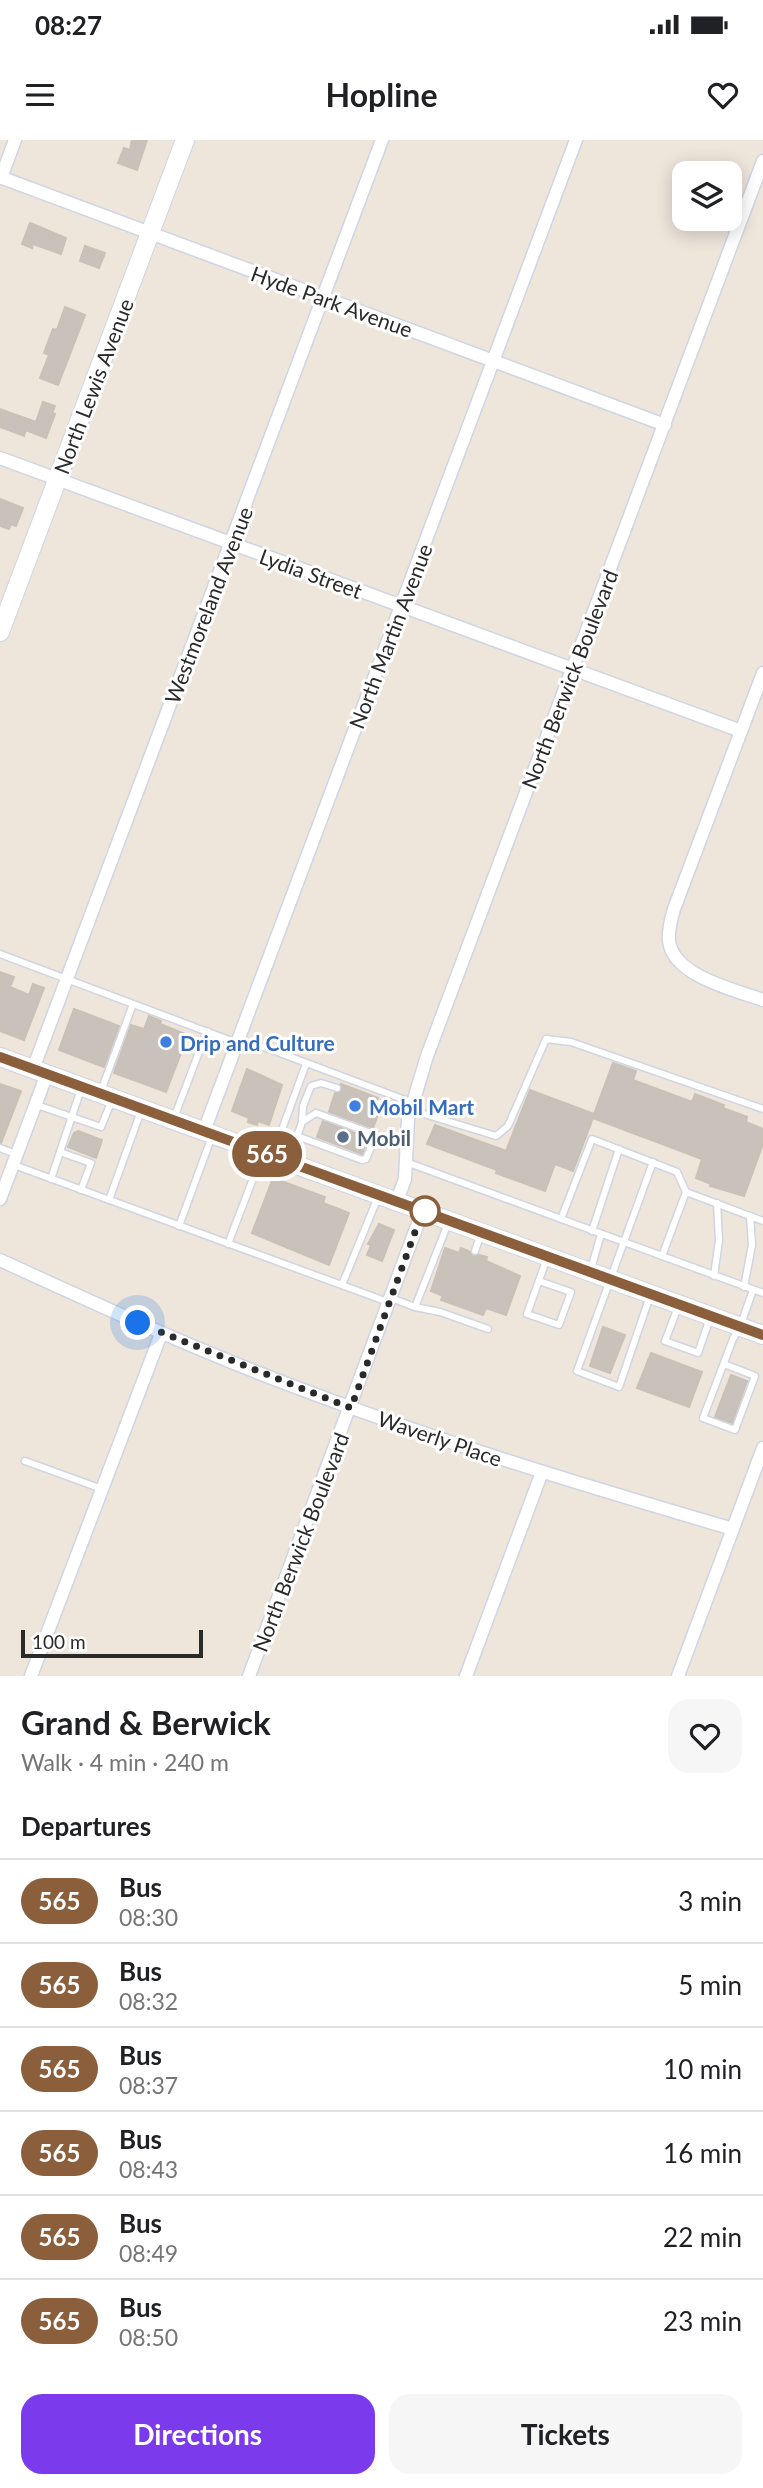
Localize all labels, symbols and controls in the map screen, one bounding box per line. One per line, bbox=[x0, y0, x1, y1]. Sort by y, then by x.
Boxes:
text: 08:27 bbox=[35, 9, 102, 41]
text: Hopline bbox=[326, 75, 437, 114]
icon: menu bbox=[21, 76, 59, 114]
icon: heart bbox=[704, 76, 742, 114]
map controls bbox=[672, 161, 742, 231]
button: layers bbox=[672, 161, 742, 231]
street label: Hyde Park Avenue bbox=[248, 260, 416, 342]
street label: North Lewis Avenue bbox=[48, 295, 138, 477]
street label: Westmoreland Avenue bbox=[159, 503, 257, 707]
street label: North Martin Avenue bbox=[343, 540, 437, 732]
street label: Lydia Street bbox=[256, 543, 366, 603]
street label: North Berwick Boulevard bbox=[516, 566, 622, 792]
place label: Drip and Culture bbox=[180, 1030, 335, 1055]
marker: Drip and Culture bbox=[158, 1034, 174, 1050]
place label: Mobil Mart bbox=[369, 1094, 474, 1119]
marker: Mobil Mart bbox=[347, 1098, 363, 1114]
place label: Mobil bbox=[357, 1125, 411, 1150]
marker: Mobil bbox=[335, 1129, 351, 1145]
line badge: 565 bbox=[227, 1131, 307, 1177]
text: 565 bbox=[246, 1139, 288, 1168]
unlabelled marker bbox=[410, 1196, 440, 1226]
your location bbox=[120, 1305, 155, 1340]
street label: Waverly Place bbox=[375, 1405, 505, 1471]
street label: North Berwick Boulevard bbox=[247, 1429, 353, 1655]
scale bar bbox=[21, 1627, 203, 1659]
text: 100 m bbox=[32, 1630, 86, 1653]
button: heart bbox=[668, 1699, 742, 1773]
text: Grand & Berwick bbox=[21, 1702, 271, 1742]
text: Walk · 4 min · 240 m bbox=[21, 1748, 229, 1776]
text: Departures bbox=[21, 1810, 151, 1842]
text: Bus bbox=[119, 1871, 162, 1903]
text: 3 min bbox=[678, 1885, 742, 1917]
text: 565 bbox=[39, 1886, 80, 1915]
text: 08:30 bbox=[119, 1903, 178, 1931]
text: Bus bbox=[119, 1955, 162, 1987]
text: 5 min bbox=[678, 1969, 742, 2001]
text: 565 bbox=[39, 1970, 80, 1999]
text: 08:32 bbox=[119, 1987, 178, 2015]
text: Bus bbox=[119, 2039, 162, 2071]
text: 10 min bbox=[663, 2053, 742, 2085]
text: 565 bbox=[39, 2054, 80, 2083]
text: 08:37 bbox=[119, 2071, 178, 2099]
text: Bus bbox=[119, 2123, 162, 2155]
text: 16 min bbox=[663, 2137, 742, 2169]
text: 565 bbox=[39, 2138, 80, 2167]
text: 08:43 bbox=[119, 2155, 178, 2183]
text: Bus bbox=[119, 2207, 162, 2239]
text: 22 min bbox=[663, 2221, 742, 2253]
text: 565 bbox=[39, 2222, 80, 2251]
text: 08:49 bbox=[119, 2239, 178, 2267]
text: Bus bbox=[119, 2291, 162, 2323]
text: 23 min bbox=[663, 2305, 742, 2337]
text: 565 bbox=[39, 2306, 80, 2335]
text: 08:50 bbox=[119, 2323, 178, 2351]
button: Directions bbox=[21, 2394, 375, 2474]
button: Tickets bbox=[389, 2394, 742, 2474]

